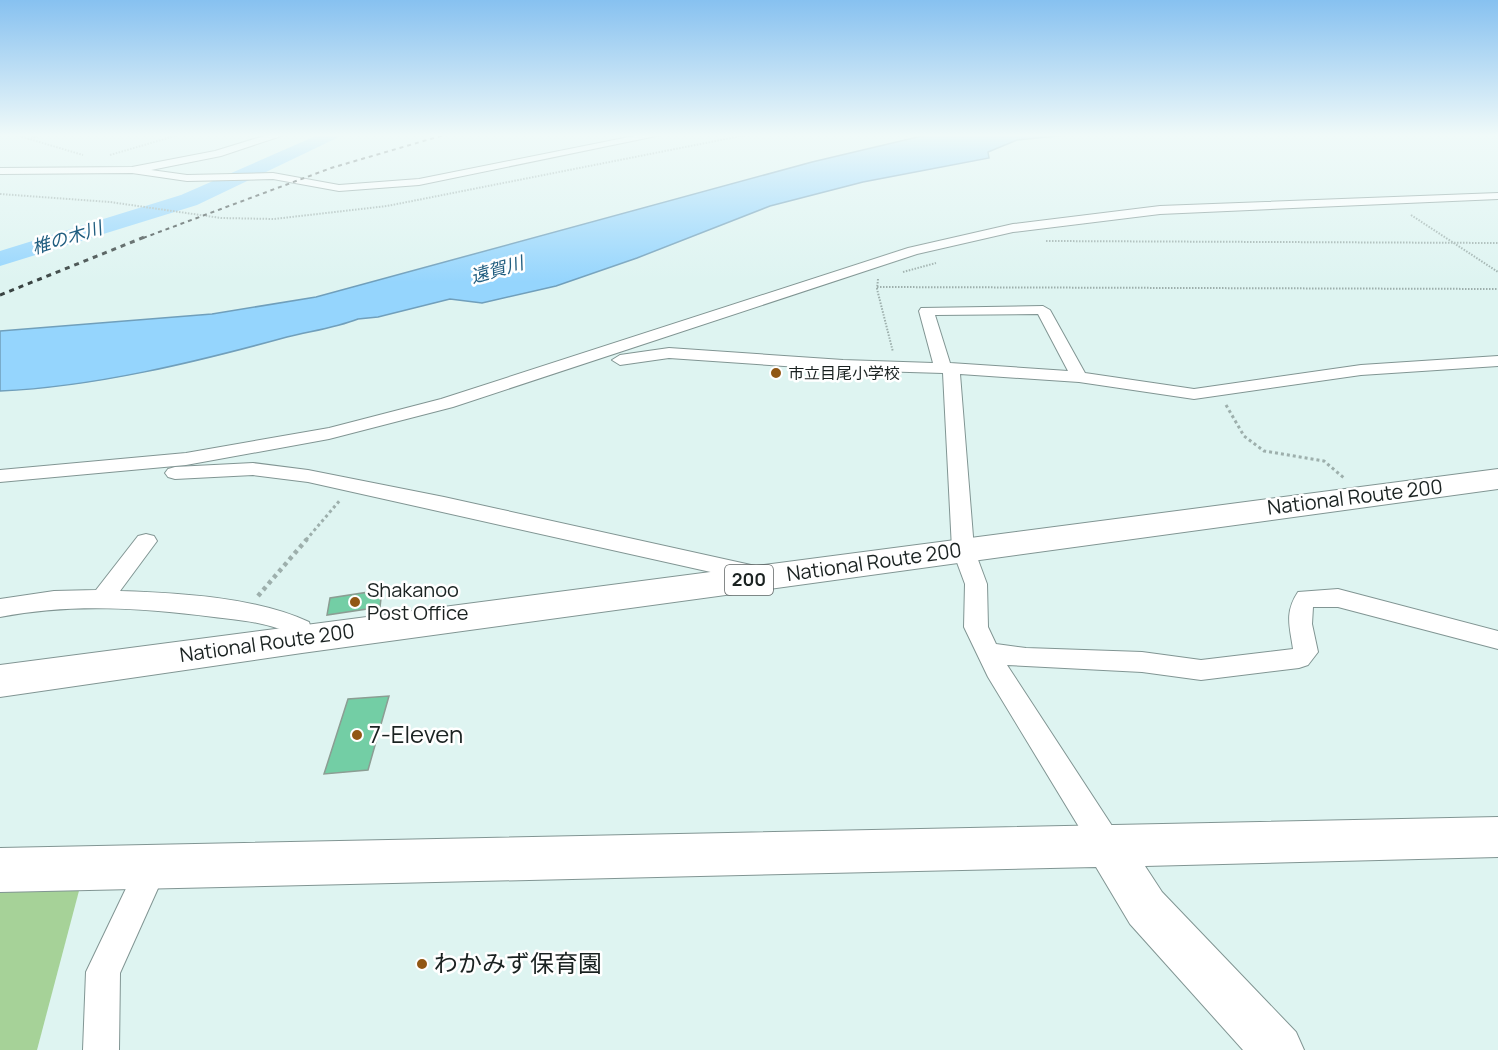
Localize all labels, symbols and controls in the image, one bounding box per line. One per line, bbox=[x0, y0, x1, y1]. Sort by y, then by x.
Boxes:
water label: 椎の木川 bbox=[29, 214, 107, 259]
water label: 遠賀川 bbox=[467, 250, 528, 288]
place label: 市立目尾小学校 bbox=[788, 362, 900, 384]
marker: 市立目尾小学校 bbox=[769, 366, 783, 380]
street label: National Route 200 bbox=[1266, 472, 1444, 521]
street label: National Route 200 bbox=[785, 536, 963, 587]
road number: 200 bbox=[725, 565, 773, 595]
place label: Shakanoo Post Office bbox=[367, 576, 468, 626]
marker: Shakanoo Post Office bbox=[348, 595, 362, 609]
street label: National Route 200 bbox=[178, 617, 356, 668]
place label: 7-Eleven bbox=[369, 717, 463, 750]
marker: 7-Eleven bbox=[350, 728, 364, 742]
place label: わかみず保育園 bbox=[434, 946, 602, 979]
marker: わかみず保育園 bbox=[415, 957, 429, 971]

